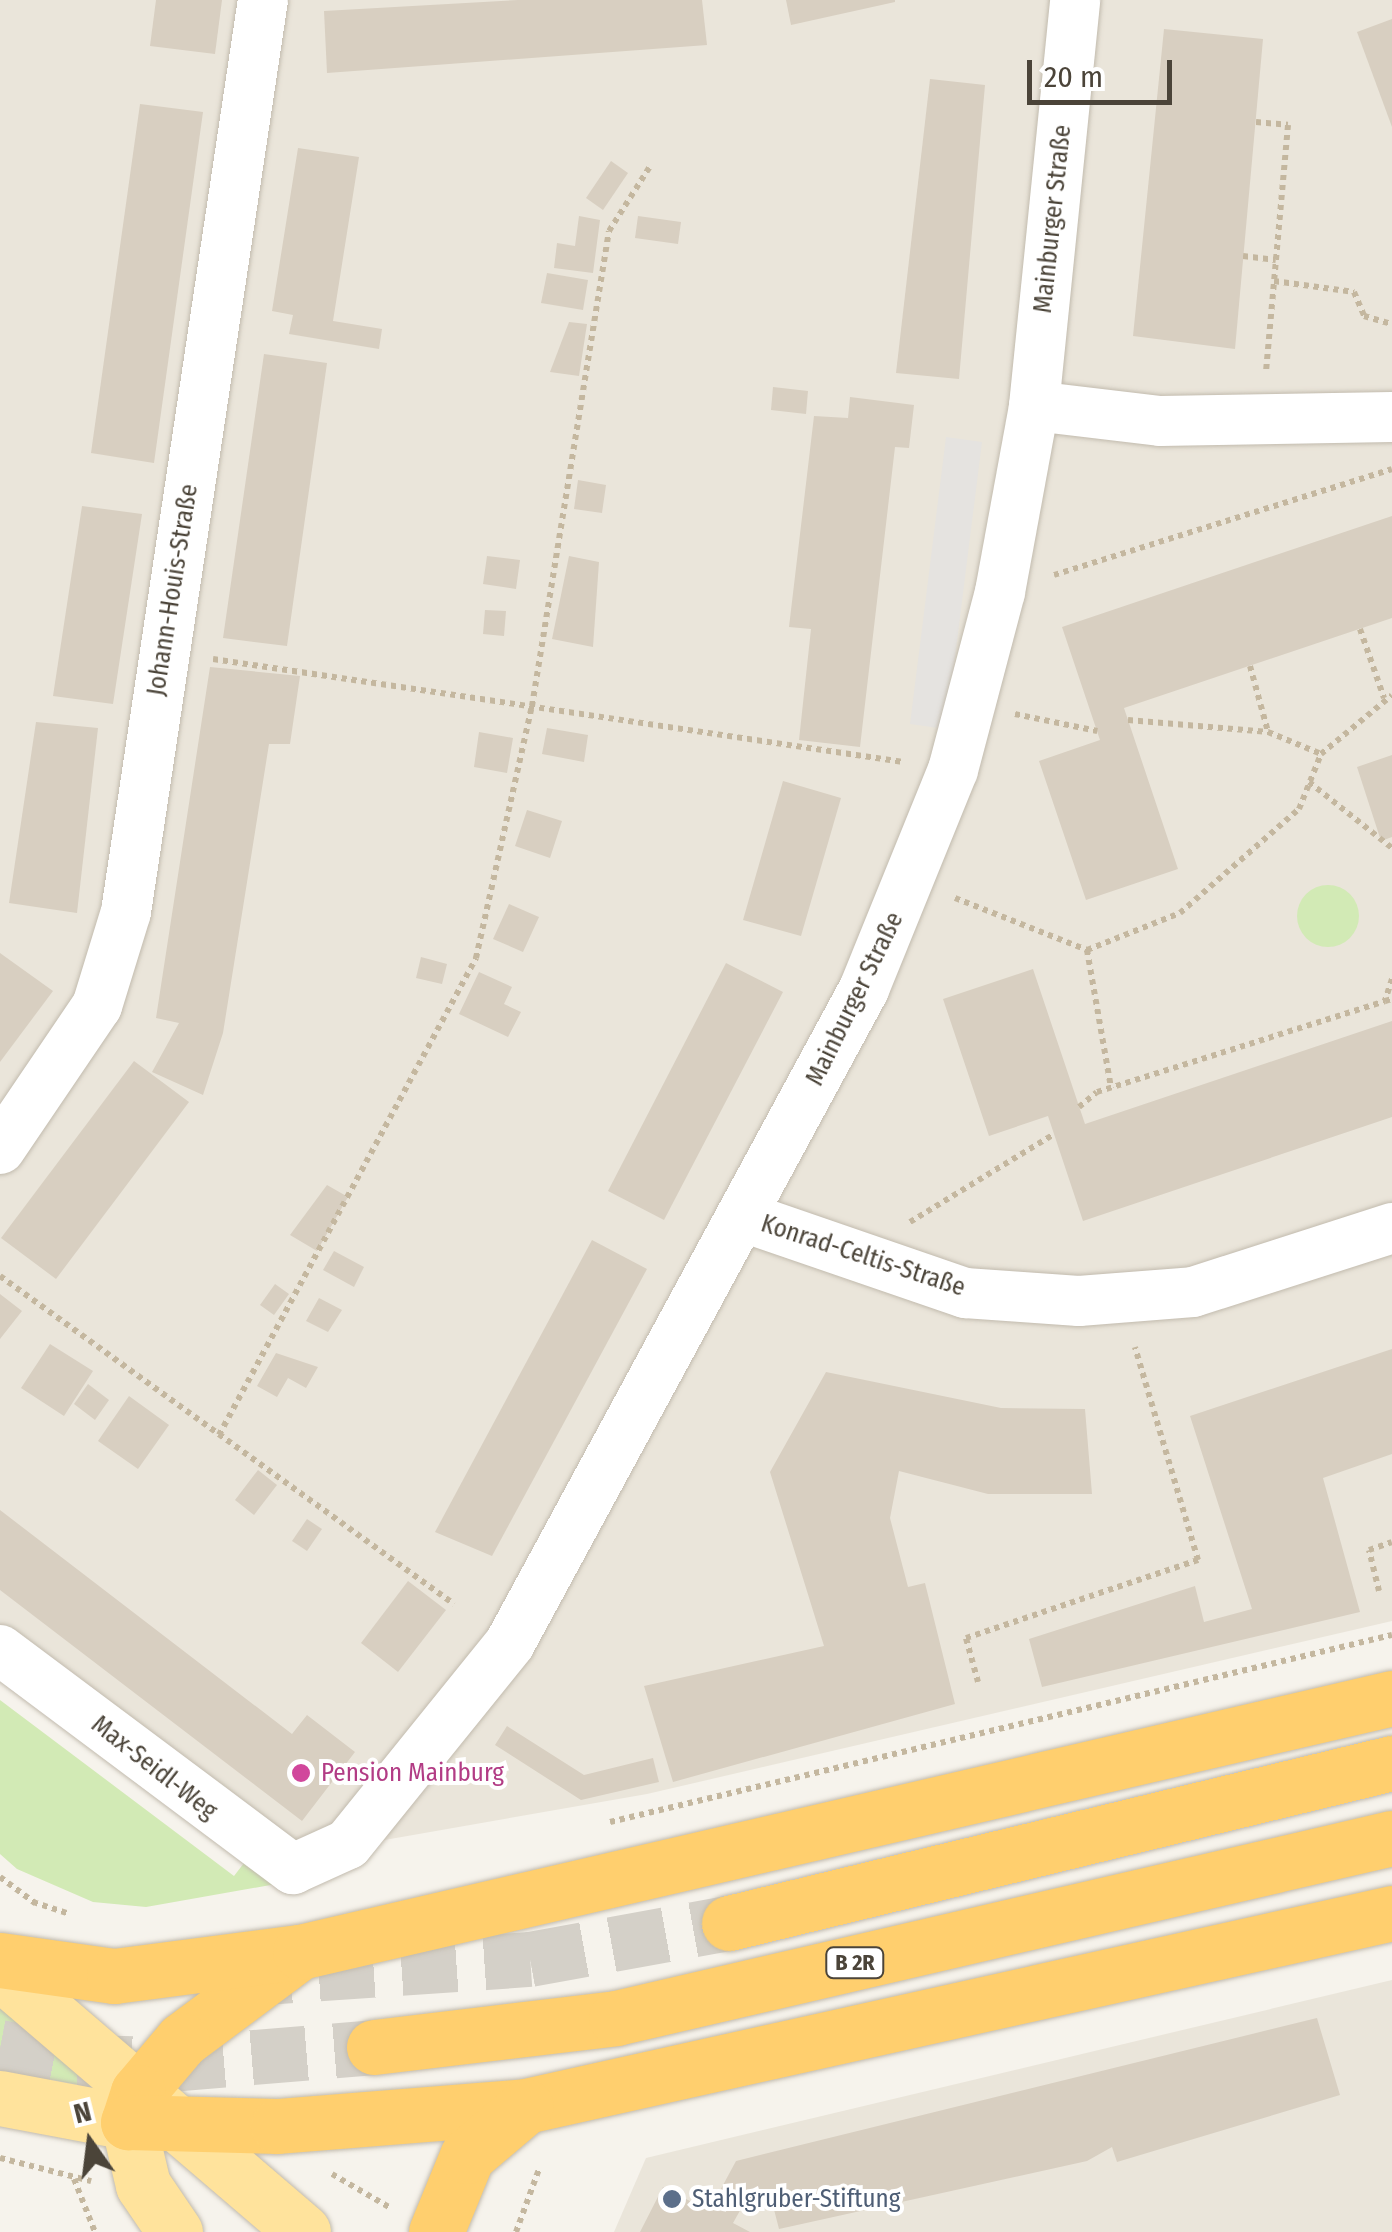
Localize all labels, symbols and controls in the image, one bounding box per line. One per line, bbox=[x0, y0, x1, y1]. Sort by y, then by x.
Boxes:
scale bar bbox=[1032, 40, 1177, 102]
text: 20 m bbox=[1044, 59, 1103, 95]
street label: Mainburger Straße bbox=[1028, 123, 1078, 315]
street label: Johann-Houis-Straße bbox=[141, 482, 205, 698]
street label: Mainburger Straße bbox=[800, 907, 910, 1091]
street label: Konrad-Celtis-Straße bbox=[757, 1209, 969, 1303]
street label: Max-Seidl-Weg bbox=[85, 1710, 223, 1826]
place label: Pension Mainburg bbox=[321, 1758, 504, 1788]
marker: Pension Mainburg bbox=[290, 1762, 312, 1784]
road number: B 2R bbox=[825, 1946, 885, 1980]
north arrow bbox=[40, 2092, 140, 2192]
text: N bbox=[70, 2094, 95, 2130]
place label: Stahlgruber-Stiftung bbox=[692, 2184, 900, 2214]
marker: Stahlgruber-Stiftung bbox=[661, 2188, 683, 2210]

